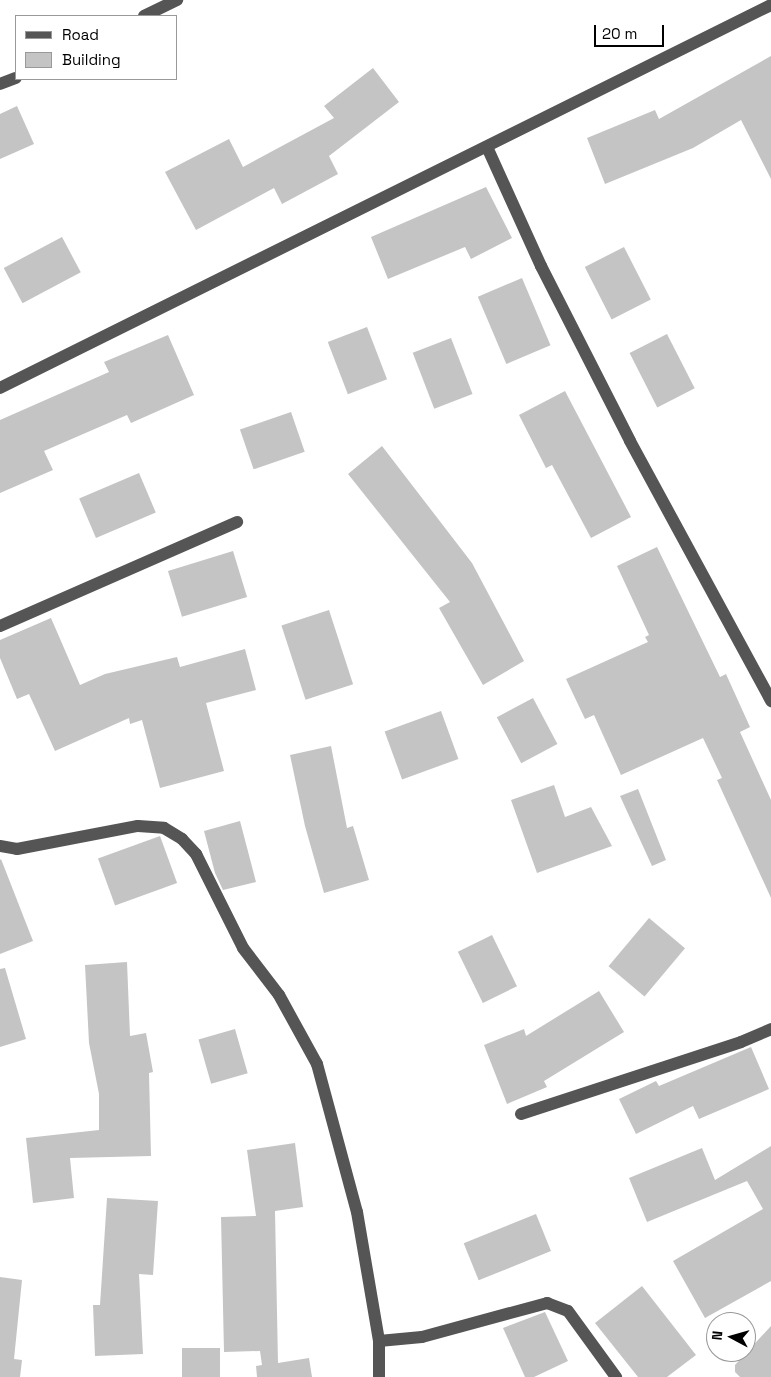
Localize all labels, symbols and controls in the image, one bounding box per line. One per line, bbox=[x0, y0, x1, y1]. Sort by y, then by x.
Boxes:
legend bbox=[15, 15, 178, 80]
scale bar bbox=[596, 15, 666, 47]
text: 20 m bbox=[602, 24, 637, 43]
text: Road bbox=[62, 25, 99, 44]
text: Building bbox=[62, 50, 121, 69]
north arrow bbox=[706, 1312, 756, 1362]
text: N bbox=[708, 1330, 727, 1341]

